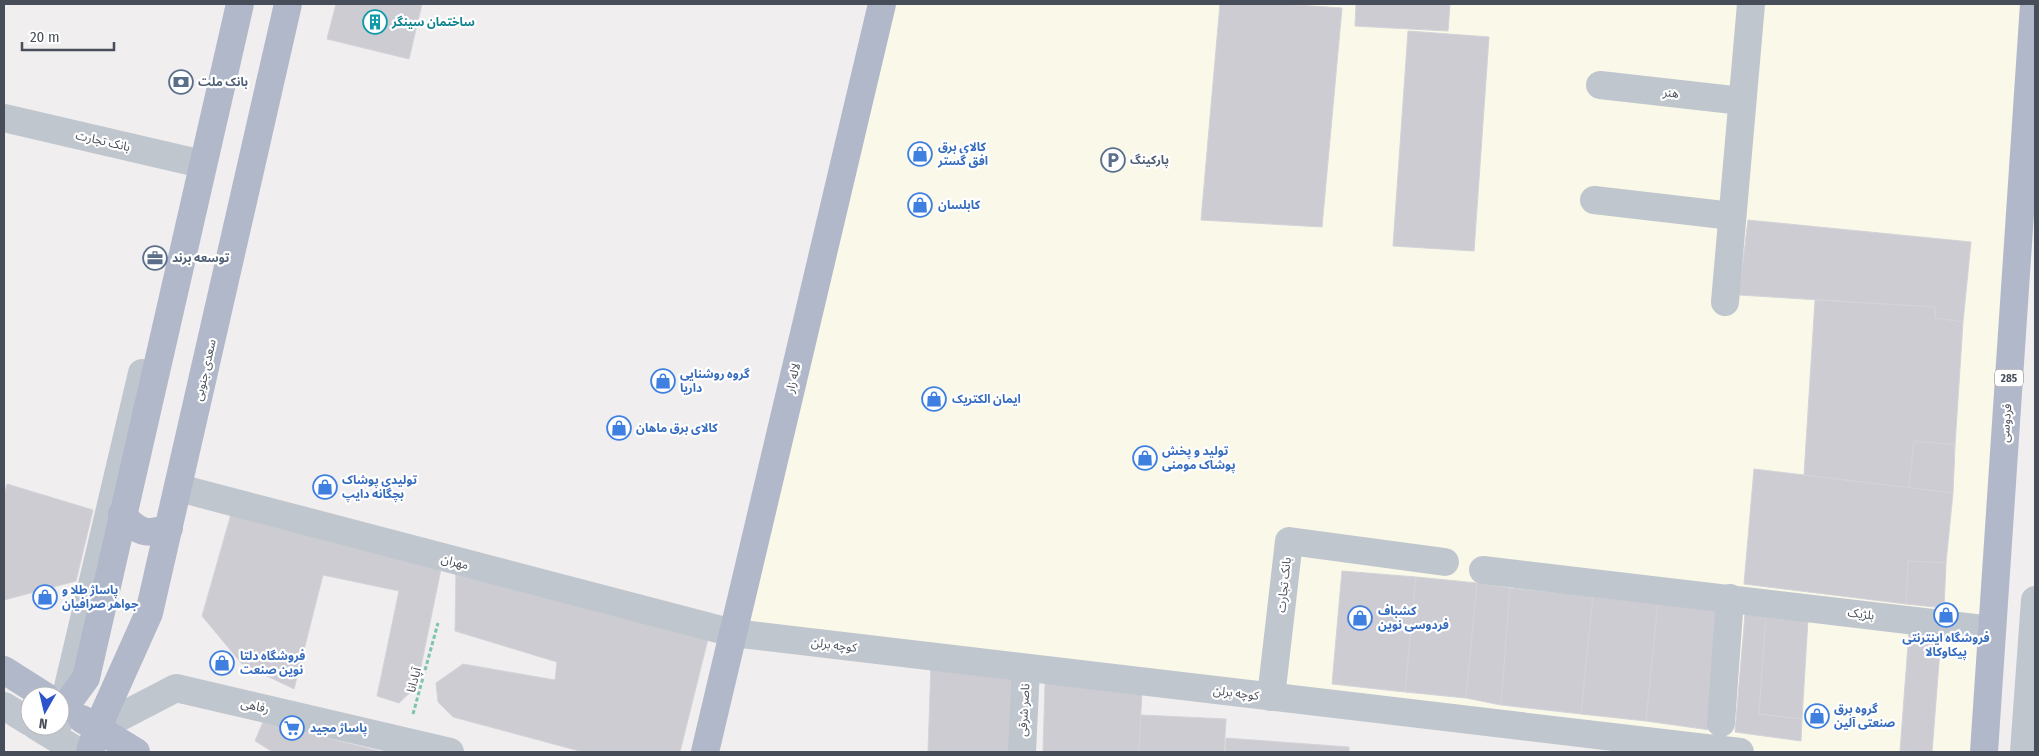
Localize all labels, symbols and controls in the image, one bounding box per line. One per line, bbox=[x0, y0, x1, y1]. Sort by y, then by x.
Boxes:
building icon: ساختمان سینگر bbox=[362, 9, 388, 35]
place label: ساختمان سینگر bbox=[391, 15, 475, 29]
scale bar bbox=[22, 20, 115, 52]
text: 20 m bbox=[30, 28, 60, 46]
bank icon: بانک ملت bbox=[168, 69, 194, 95]
place label: بانک ملت bbox=[198, 75, 248, 89]
street label: هنر bbox=[1661, 85, 1680, 101]
street label: بانک تجارت bbox=[74, 128, 132, 154]
place label: کالای برق افق گستر bbox=[937, 140, 988, 168]
shop icon: کالای برق افق گستر bbox=[907, 141, 933, 167]
parking icon: پارکینگ bbox=[1100, 147, 1126, 173]
place label: پارکینگ bbox=[1130, 153, 1169, 169]
shop icon: کابلسان bbox=[907, 192, 933, 218]
place label: کابلسان bbox=[938, 198, 981, 212]
office icon: توسعه برند bbox=[142, 245, 168, 271]
place label: توسعه برند bbox=[172, 251, 230, 265]
street label: سعدی جنوبی bbox=[191, 338, 219, 402]
street label: لاله زار bbox=[783, 362, 803, 395]
place label: گروه روشنایی داریا bbox=[680, 367, 750, 395]
shop icon: گروه روشنایی داریا bbox=[650, 368, 676, 394]
road number: 285 bbox=[1995, 369, 2023, 386]
shop icon: ایمان الکتریک bbox=[921, 386, 947, 412]
place label: ایمان الکتریک bbox=[952, 392, 1021, 406]
street label: فردوسی bbox=[1998, 403, 2014, 443]
shop icon: کالای برق ماهان bbox=[606, 415, 632, 441]
place label: کالای برق ماهان bbox=[636, 421, 718, 435]
place label: تولید و پخش پوشاک مومنی bbox=[1162, 444, 1236, 474]
shop icon: تولید و پخش پوشاک مومنی bbox=[1132, 445, 1158, 471]
place label: تولیدی پوشاک بچگانه دایپ bbox=[342, 473, 418, 503]
shop icon: تولیدی پوشاک بچگانه دایپ bbox=[312, 474, 338, 500]
street label: مهران bbox=[440, 552, 470, 572]
street label: بانک تجارت bbox=[1274, 557, 1294, 613]
place label: پاساژ طلا و جواهر صرافیان bbox=[62, 583, 139, 611]
shop icon: پاساژ طلا و جواهر صرافیان bbox=[32, 584, 58, 610]
shop icon: فروشگاه اینترنتی پیکاوکالا bbox=[1933, 602, 1959, 628]
place label: کشباف فردوسی نوین bbox=[1378, 604, 1449, 632]
shop icon: کشباف فردوسی نوین bbox=[1347, 605, 1373, 631]
street label: بلژیک bbox=[1847, 605, 1875, 623]
place label: فروشگاه اینترنتی پیکاوکالا bbox=[1902, 631, 1990, 661]
street label: کوچه برلن bbox=[810, 635, 859, 656]
place label: فروشگاه دلتا نوین صنعت bbox=[240, 649, 305, 677]
shop icon: فروشگاه دلتا نوین صنعت bbox=[209, 650, 235, 676]
street label: آپادانا bbox=[404, 666, 425, 694]
street label: ناصر شرقی bbox=[1016, 683, 1032, 737]
street label: کوچه برلن bbox=[1212, 683, 1261, 704]
north arrow bbox=[20, 686, 70, 736]
street label: رفاهی bbox=[239, 696, 271, 716]
place label: گروه برق صنعتی آلین bbox=[1834, 702, 1896, 730]
shop icon: گروه برق صنعتی آلین bbox=[1804, 703, 1830, 729]
text: N bbox=[38, 714, 49, 732]
supermarket icon: پاساژ مجید bbox=[279, 715, 305, 741]
place label: پاساژ مجید bbox=[310, 721, 367, 737]

